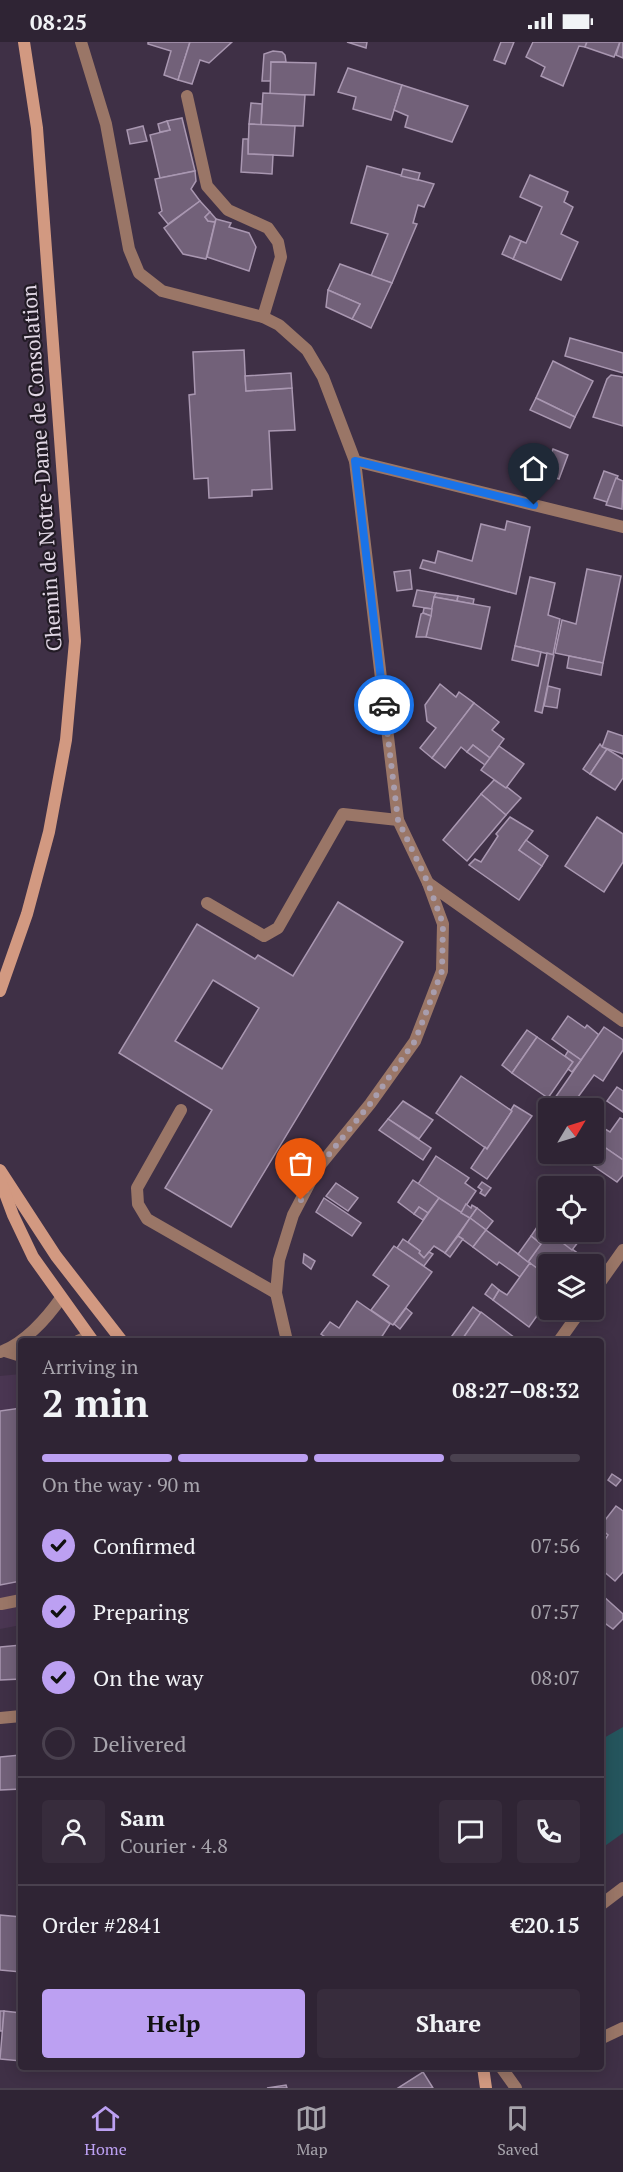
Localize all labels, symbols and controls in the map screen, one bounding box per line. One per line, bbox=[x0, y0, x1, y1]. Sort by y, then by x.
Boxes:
text: 08:25 bbox=[30, 7, 87, 36]
street label: Chemin de Notre-Dame de Consolation bbox=[14, 283, 68, 652]
pin bbox=[508, 443, 559, 505]
icon: home bbox=[517, 452, 550, 485]
courier bbox=[354, 675, 414, 735]
icon: car bbox=[368, 689, 401, 722]
north arrow bbox=[538, 1098, 604, 1164]
map controls bbox=[538, 1098, 604, 1320]
pin bbox=[275, 1138, 326, 1200]
icon: bag bbox=[284, 1147, 317, 1180]
button: locate bbox=[538, 1176, 604, 1242]
button: layers bbox=[538, 1254, 604, 1320]
text: Arriving in bbox=[42, 1353, 138, 1380]
text: 08:27–08:32 bbox=[452, 1375, 580, 1404]
text: 2 min bbox=[42, 1376, 149, 1428]
text: On the way · 90 m bbox=[42, 1471, 200, 1498]
icon: check bbox=[42, 1529, 75, 1562]
text: Confirmed bbox=[93, 1531, 196, 1560]
text: 07:56 bbox=[531, 1532, 580, 1559]
icon: check bbox=[42, 1595, 75, 1628]
text: Preparing bbox=[93, 1597, 189, 1626]
text: 07:57 bbox=[531, 1598, 580, 1625]
icon: check bbox=[42, 1661, 75, 1694]
text: On the way bbox=[93, 1663, 203, 1692]
text: 08:07 bbox=[531, 1664, 580, 1691]
text: Delivered bbox=[93, 1729, 186, 1758]
button: person bbox=[42, 1800, 105, 1863]
button: chat bbox=[439, 1800, 502, 1863]
button: phone bbox=[517, 1800, 580, 1863]
text: Sam bbox=[120, 1803, 165, 1832]
text: Courier · 4.8 bbox=[120, 1832, 228, 1859]
text: Order #2841 bbox=[42, 1910, 162, 1939]
text: €20.15 bbox=[511, 1910, 580, 1939]
button: Help bbox=[42, 1989, 305, 2058]
button: Share bbox=[317, 1989, 580, 2058]
tab: Home bbox=[84, 2102, 127, 2160]
tab: Map bbox=[295, 2102, 328, 2160]
tab: Saved bbox=[497, 2102, 539, 2160]

